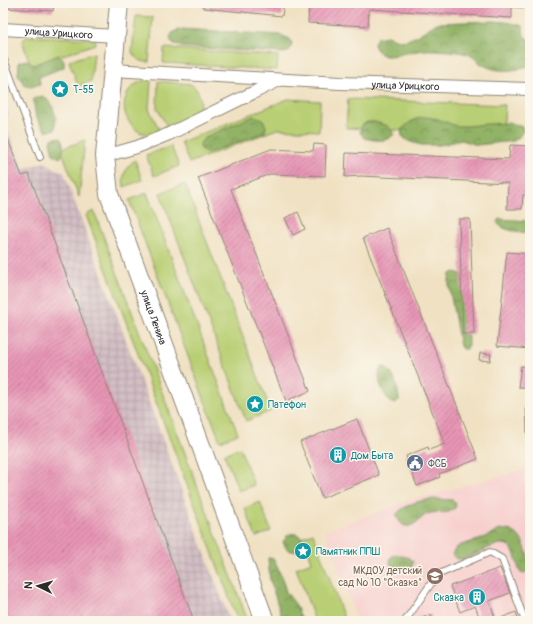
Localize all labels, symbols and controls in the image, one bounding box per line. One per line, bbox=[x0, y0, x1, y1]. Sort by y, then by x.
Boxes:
street label: улица Урицкого bbox=[24, 25, 94, 42]
place icon: Т-55 bbox=[50, 79, 70, 99]
street label: улица Урицкого bbox=[370, 79, 440, 93]
place label: Т-55 bbox=[73, 84, 94, 96]
street label: улица Ленина bbox=[137, 288, 169, 347]
place icon: Патефон bbox=[245, 394, 265, 414]
place label: Патефон bbox=[268, 399, 306, 411]
building icon: Дом Быта bbox=[328, 445, 348, 465]
place label: Дом Быта bbox=[350, 450, 394, 462]
public building icon: ФСБ bbox=[405, 453, 425, 473]
place label: ФСБ bbox=[428, 458, 447, 470]
place icon: Памятник ППШ bbox=[293, 541, 313, 561]
place label: Памятник ППШ bbox=[316, 546, 381, 558]
place label: МКДОУ детский сад № 10 "Сказка" bbox=[338, 565, 422, 589]
north arrow bbox=[18, 566, 58, 606]
school or university icon: МКДОУ детский сад № 10 "Сказка" bbox=[425, 566, 445, 586]
text: N bbox=[22, 580, 35, 589]
building icon: Сказка bbox=[467, 587, 487, 607]
place label: Сказка bbox=[433, 592, 464, 604]

